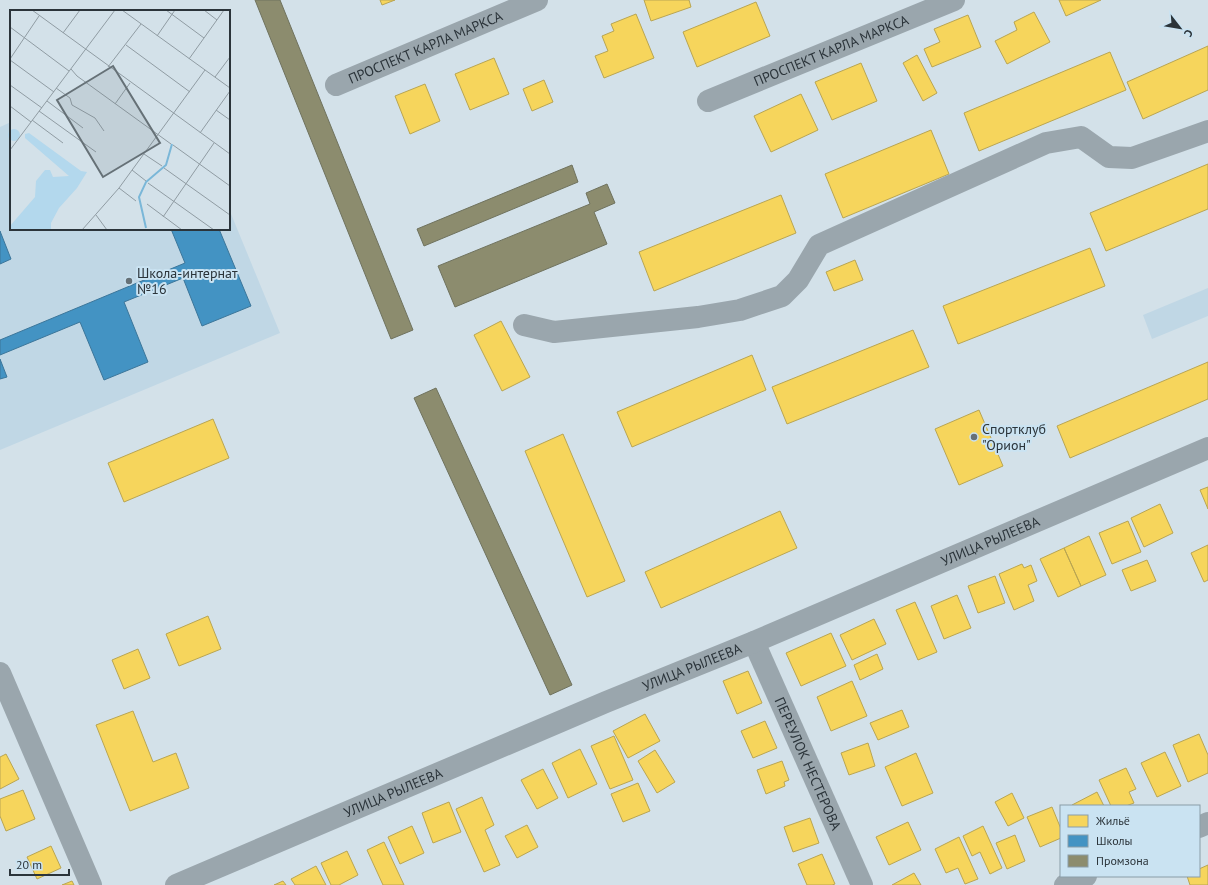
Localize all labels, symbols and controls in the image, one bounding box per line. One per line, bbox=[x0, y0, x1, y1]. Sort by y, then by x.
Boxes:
street label: ПРОСПЕКТ КАРЛА МАРКСА bbox=[346, 6, 506, 88]
north arrow bbox=[1160, 8, 1200, 48]
inset map bbox=[10, 10, 230, 230]
street label: ПРОСПЕКТ КАРЛА МАРКСА bbox=[751, 10, 912, 90]
text: С bbox=[1181, 27, 1196, 39]
place label: Школа-интернат №16 bbox=[137, 264, 238, 298]
marker: Школа-интернат №16 bbox=[124, 276, 134, 286]
place label: Спортклуб "Орион" bbox=[982, 420, 1046, 454]
marker: Спортклуб "Орион" bbox=[969, 432, 979, 442]
street label: УЛИЦА РЫЛЕЕВА bbox=[938, 512, 1043, 570]
street label: УЛИЦА РЫЛЕЕВА bbox=[640, 639, 745, 695]
street label: ПЕРЕУЛОК НЕСТЕРОВА bbox=[771, 694, 846, 834]
street label: УЛИЦА РЫЛЕЕВА bbox=[341, 763, 446, 822]
legend bbox=[1060, 805, 1200, 877]
text: Жильё bbox=[1095, 813, 1130, 828]
text: Школы bbox=[1096, 833, 1132, 848]
scale bar bbox=[10, 851, 69, 877]
text: Промзона bbox=[1096, 853, 1149, 868]
text: 20 m bbox=[16, 857, 42, 872]

